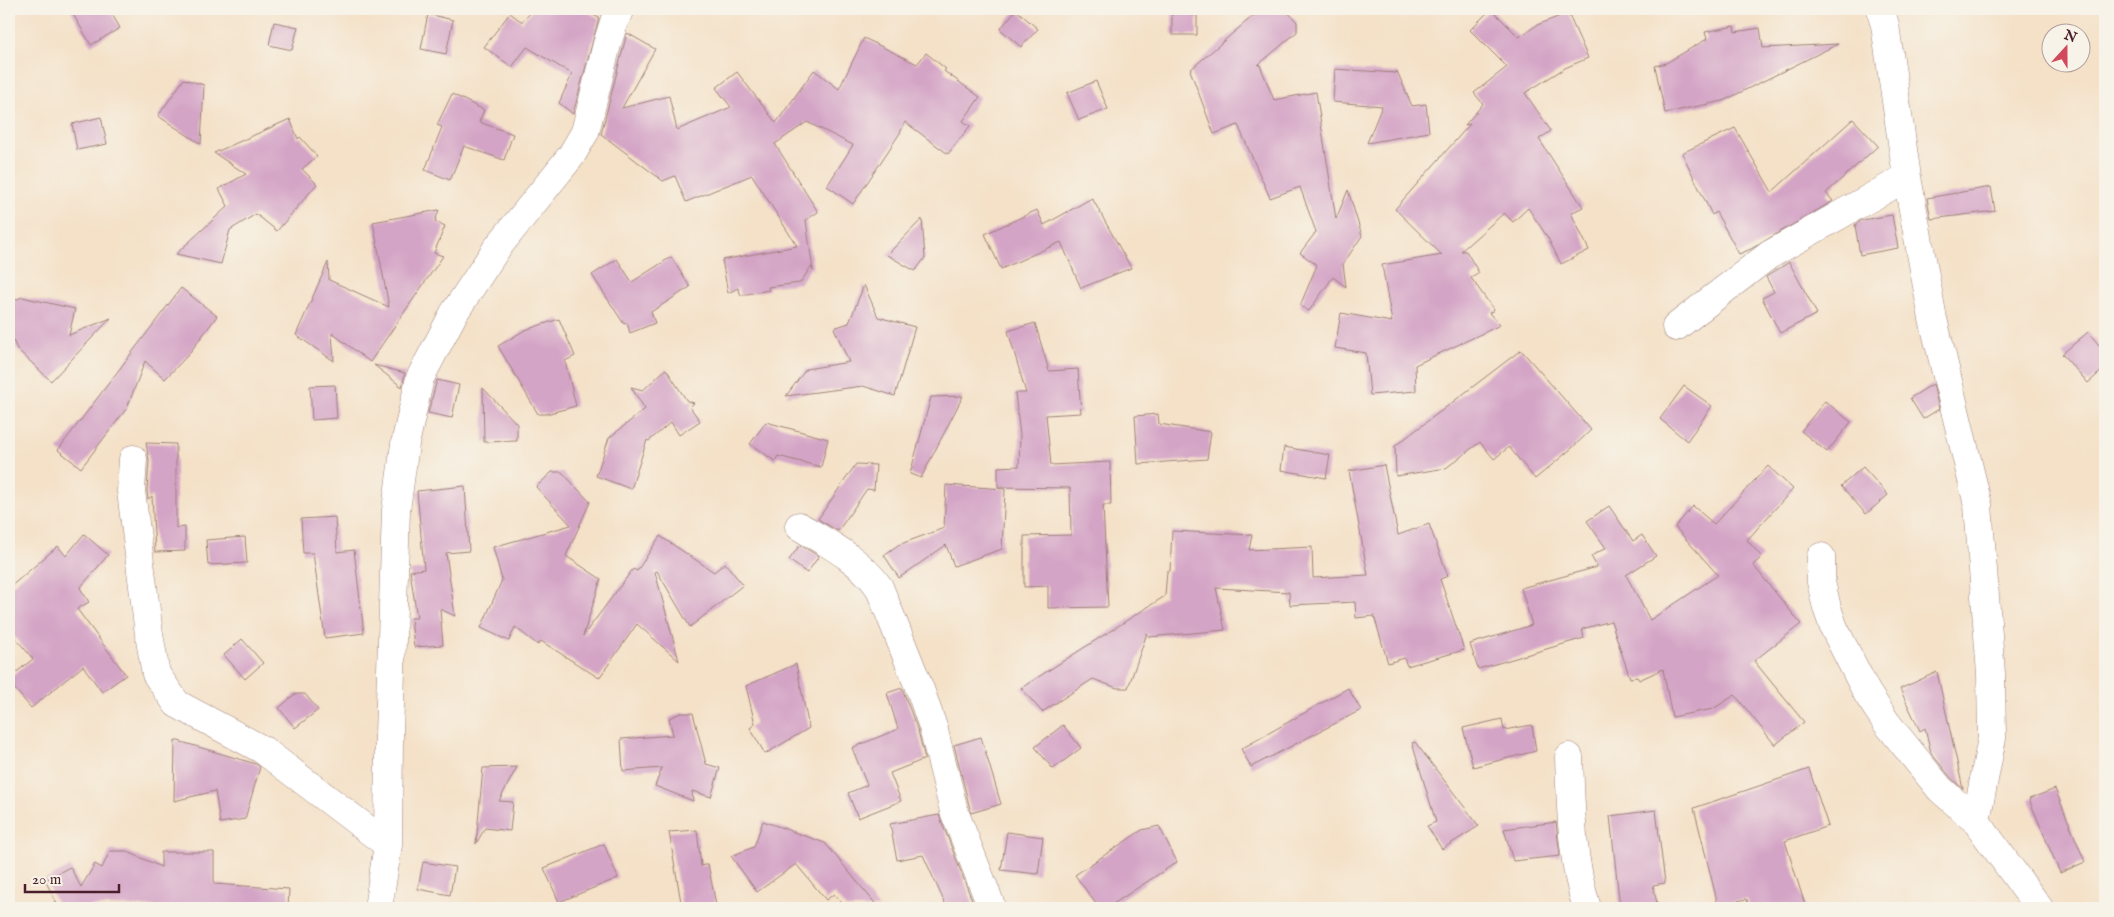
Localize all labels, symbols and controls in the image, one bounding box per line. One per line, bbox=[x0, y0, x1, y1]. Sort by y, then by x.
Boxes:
north arrow bbox=[2042, 22, 2092, 72]
text: N bbox=[2060, 26, 2079, 47]
scale bar bbox=[25, 862, 119, 894]
text: 20 m bbox=[32, 870, 62, 889]

